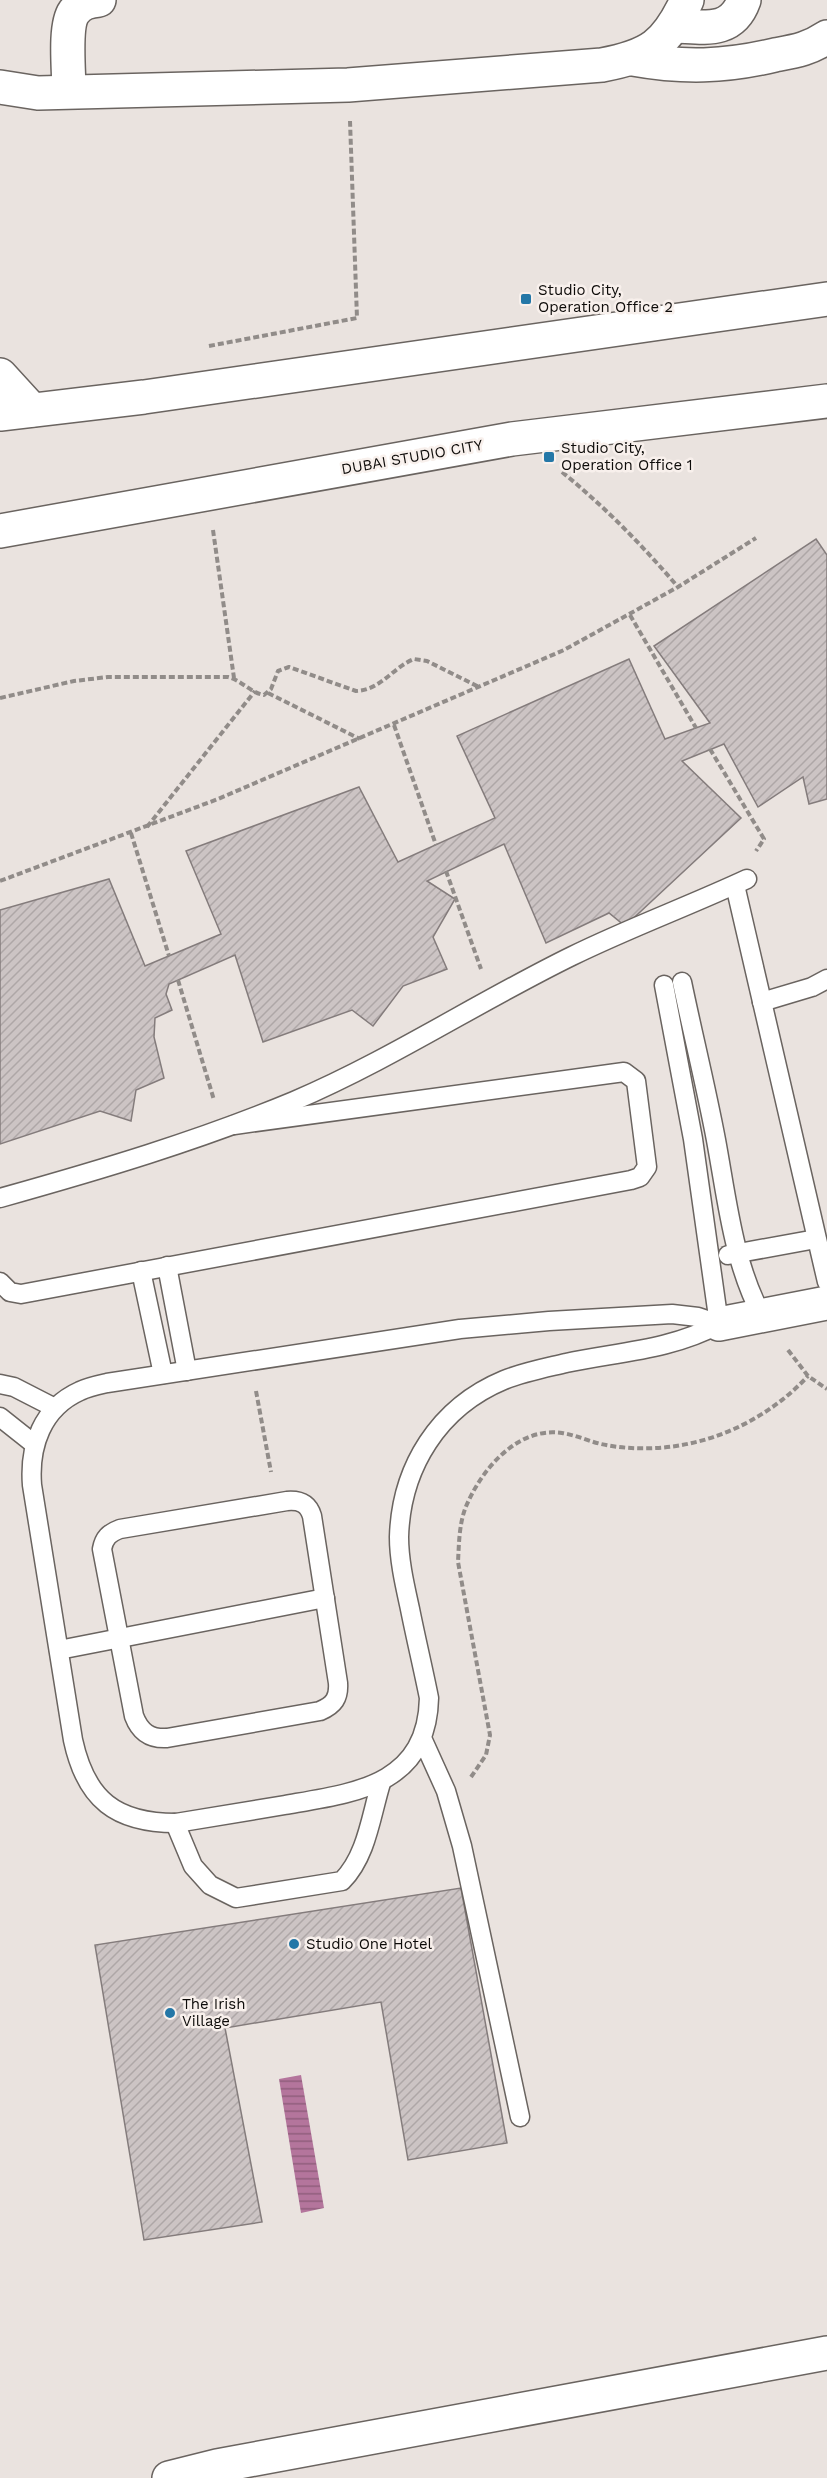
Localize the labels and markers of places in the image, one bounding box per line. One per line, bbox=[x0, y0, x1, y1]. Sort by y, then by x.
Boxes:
place label: Studio City, Operation Office 2 bbox=[538, 281, 673, 316]
marker: Studio City, Operation Office 2 bbox=[519, 292, 533, 306]
place label: Studio City, Operation Office 1 bbox=[561, 439, 693, 474]
marker: Studio City, Operation Office 1 bbox=[542, 450, 556, 464]
place label: Studio One Hotel bbox=[306, 1935, 433, 1953]
marker: Studio One Hotel bbox=[287, 1937, 301, 1951]
place label: The Irish Village bbox=[182, 1995, 245, 2030]
marker: The Irish Village bbox=[163, 2006, 177, 2020]

